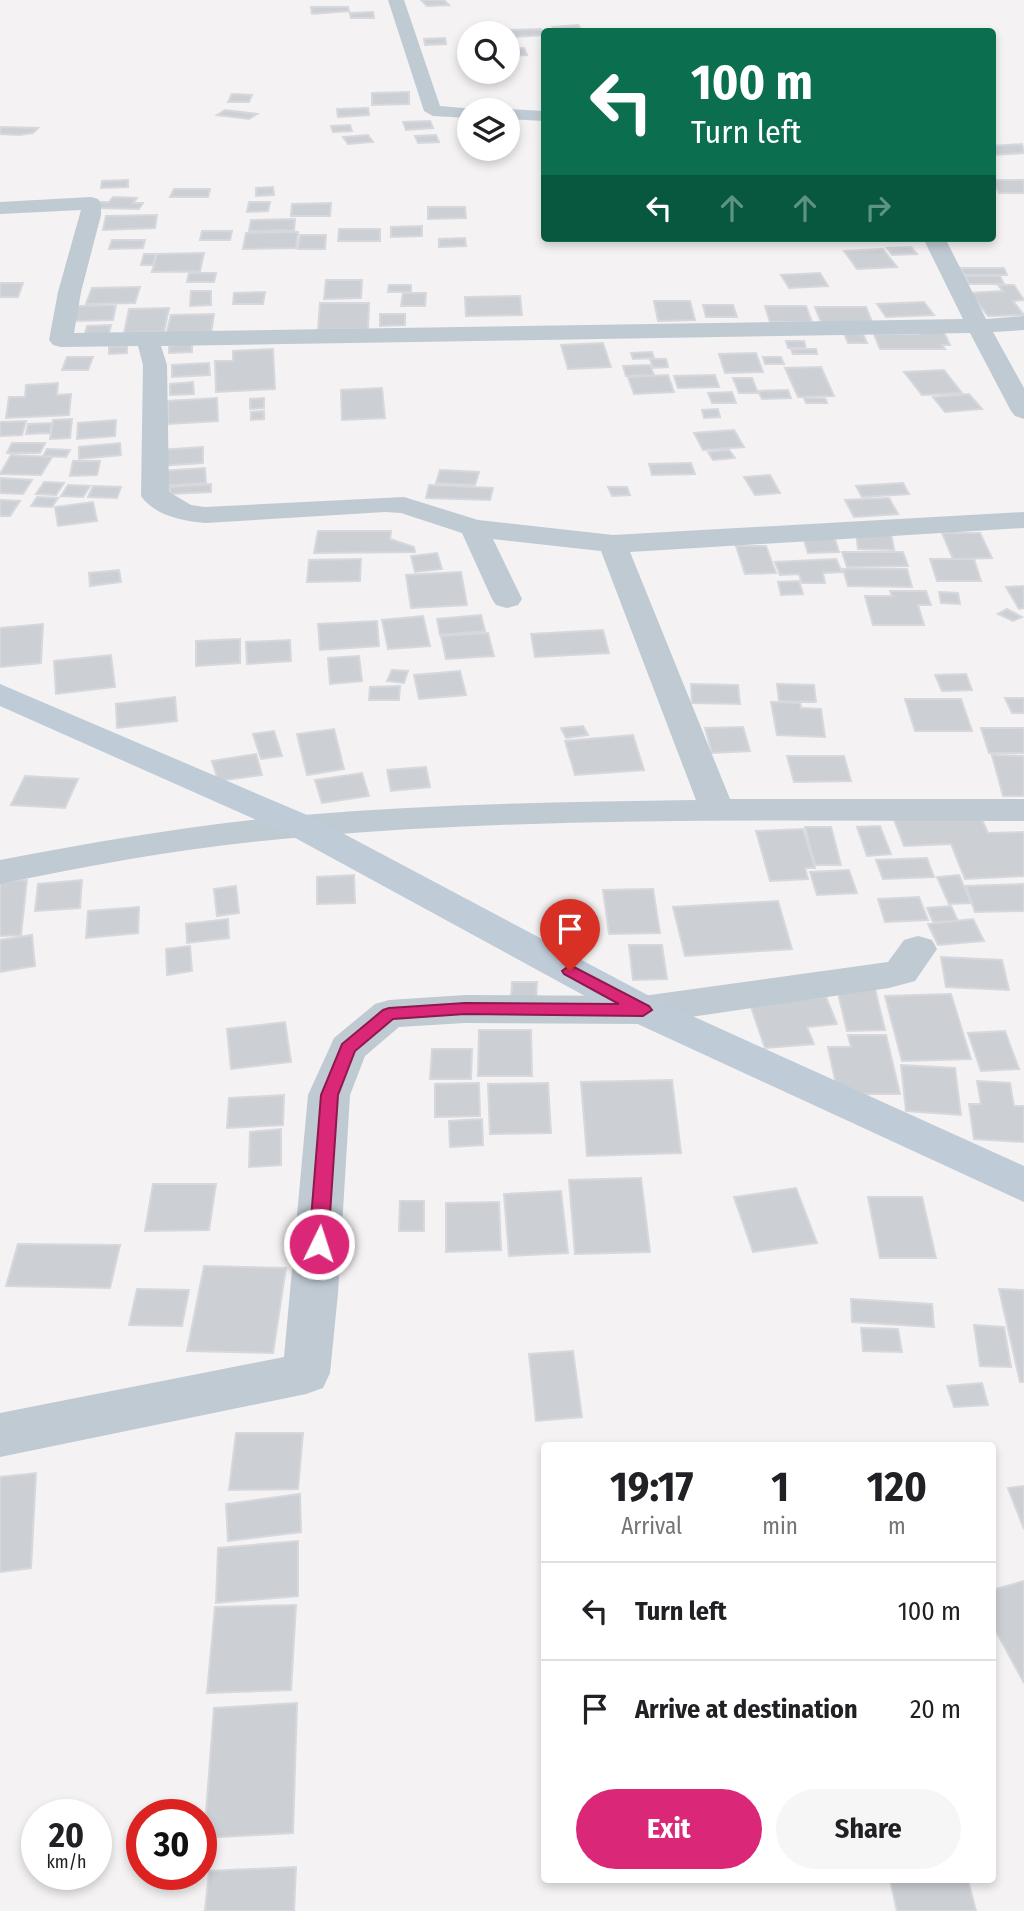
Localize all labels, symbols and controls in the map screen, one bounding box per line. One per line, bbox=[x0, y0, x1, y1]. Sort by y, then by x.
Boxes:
map controls bbox=[457, 21, 520, 161]
button: search bbox=[457, 21, 520, 84]
text: 100 m bbox=[691, 53, 813, 112]
icon: left bbox=[576, 56, 667, 147]
button: layers bbox=[457, 98, 520, 161]
text: Turn left bbox=[691, 113, 801, 151]
icon: left bbox=[640, 189, 678, 227]
icon: ahead bbox=[713, 189, 751, 227]
icon: ahead bbox=[786, 189, 824, 227]
icon: right bbox=[859, 189, 897, 227]
pin bbox=[540, 899, 600, 971]
icon: arrive bbox=[551, 910, 589, 948]
position arrow bbox=[282, 1207, 356, 1281]
text: 19:17 bbox=[610, 1462, 693, 1512]
text: 1 bbox=[771, 1462, 789, 1512]
text: 120 bbox=[867, 1462, 927, 1512]
text: Arrival bbox=[621, 1512, 682, 1540]
text: min bbox=[762, 1512, 798, 1540]
text: m bbox=[888, 1512, 906, 1540]
icon: left bbox=[576, 1592, 614, 1630]
text: Turn left bbox=[635, 1596, 727, 1627]
text: 100 m bbox=[898, 1596, 961, 1627]
icon: arrive bbox=[576, 1690, 614, 1728]
text: Arrive at destination bbox=[635, 1694, 858, 1725]
text: 20 m bbox=[910, 1694, 961, 1725]
button: Exit bbox=[576, 1789, 762, 1869]
button: Share bbox=[776, 1789, 961, 1869]
speed limit sign: 30 bbox=[126, 1799, 217, 1890]
text: 20 bbox=[49, 1814, 84, 1856]
text: km/h bbox=[46, 1851, 87, 1873]

